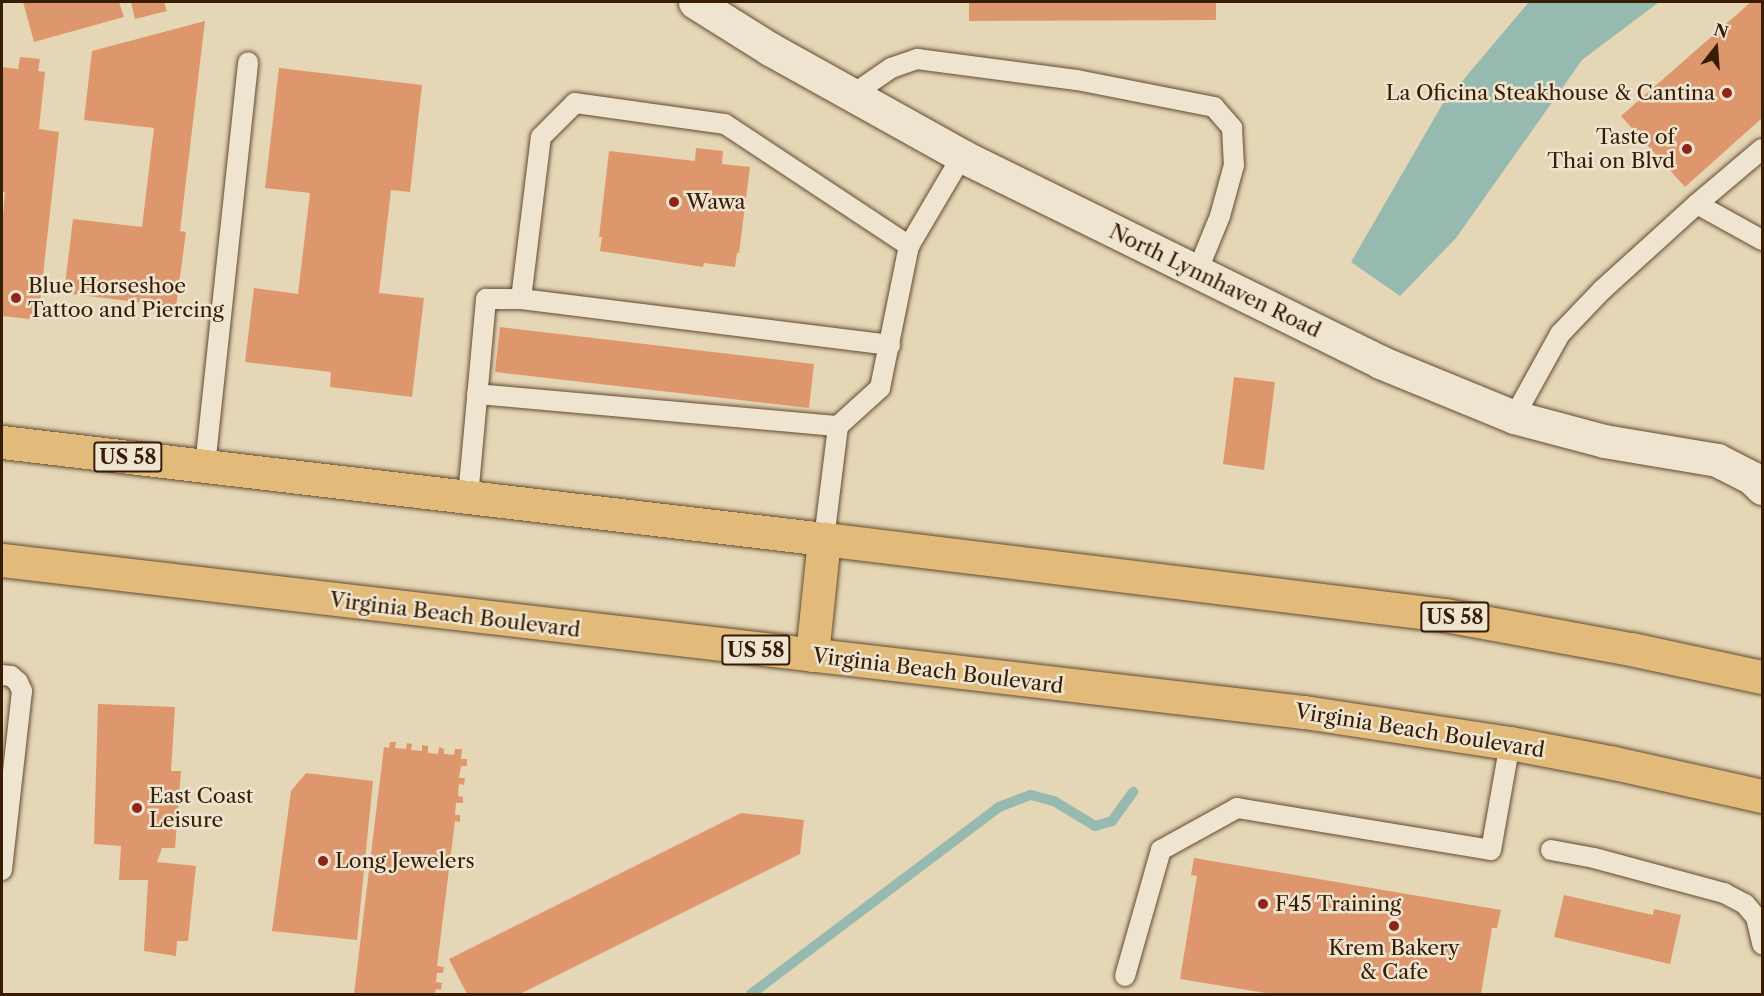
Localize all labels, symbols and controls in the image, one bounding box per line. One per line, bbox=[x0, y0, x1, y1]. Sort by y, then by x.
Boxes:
north arrow bbox=[1686, 18, 1746, 78]
text: N bbox=[1712, 19, 1731, 42]
place label: La Oficina Steakhouse & Cantina bbox=[1385, 80, 1715, 106]
marker: La Oficina Steakhouse & Cantina bbox=[1720, 86, 1734, 100]
place label: Taste of Thai on Blvd bbox=[1547, 124, 1675, 174]
marker: Taste of Thai on Blvd bbox=[1680, 142, 1694, 156]
place label: Wawa bbox=[686, 189, 746, 215]
marker: Wawa bbox=[667, 195, 681, 209]
street label: North Lynnhaven Road bbox=[1105, 219, 1325, 343]
place label: Blue Horseshoe Tattoo and Piercing bbox=[28, 273, 224, 323]
marker: Blue Horseshoe Tattoo and Piercing bbox=[9, 291, 23, 305]
road number: US 58 bbox=[92, 440, 164, 474]
street label: Virginia Beach Boulevard bbox=[328, 587, 582, 643]
road number: US 58 bbox=[1419, 600, 1491, 634]
road number: US 58 bbox=[720, 633, 792, 667]
street label: Virginia Beach Boulevard bbox=[811, 643, 1065, 699]
street label: Virginia Beach Boulevard bbox=[1293, 699, 1547, 763]
place label: East Coast Leisure bbox=[149, 783, 253, 833]
marker: East Coast Leisure bbox=[130, 801, 144, 815]
place label: Long Jewelers bbox=[335, 848, 475, 874]
marker: Long Jewelers bbox=[316, 854, 330, 868]
place label: F45 Training bbox=[1275, 891, 1402, 917]
marker: F45 Training bbox=[1256, 897, 1270, 911]
marker: Krem Bakery & Cafe bbox=[1387, 919, 1401, 933]
place label: Krem Bakery & Cafe bbox=[1328, 935, 1460, 985]

